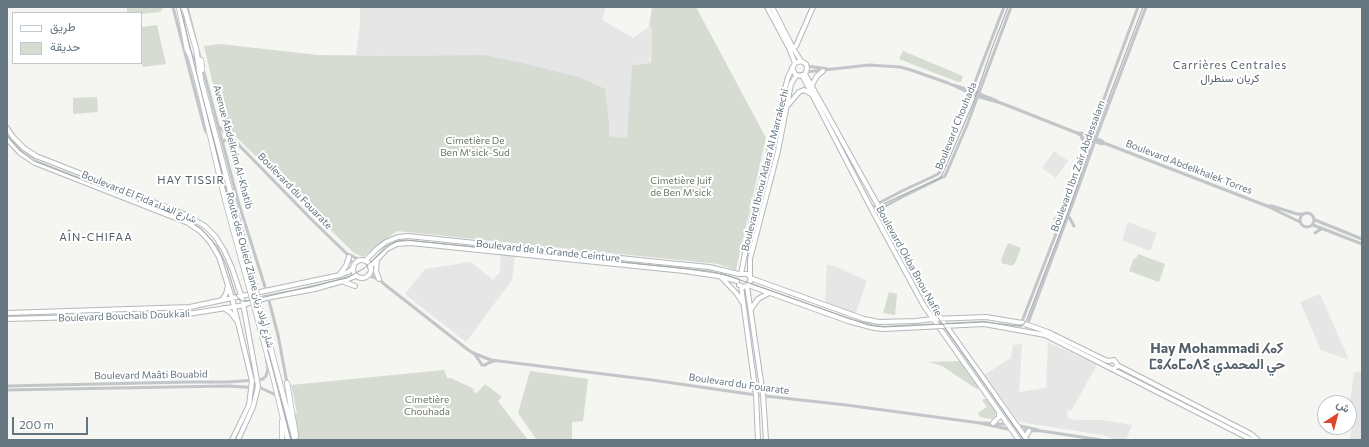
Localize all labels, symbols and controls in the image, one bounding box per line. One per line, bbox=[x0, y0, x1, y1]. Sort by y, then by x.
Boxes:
legend bbox=[12, 12, 142, 64]
text: طريق bbox=[50, 19, 75, 33]
text: حديقة bbox=[50, 39, 80, 53]
district label: Carrières Centrales كريان سنطرال bbox=[1173, 58, 1287, 84]
street label: Boulevard Chouhada bbox=[933, 80, 979, 172]
street label: Avenue Abdelkrim Al-Khatib bbox=[211, 84, 255, 210]
street label: Boulevard Ibnou Adara Al Marrakechi bbox=[739, 88, 791, 252]
street label: Boulevard Ibn Zair Abdessalam bbox=[1049, 99, 1107, 233]
park label: Cimetière De Ben M'sick-Sud bbox=[440, 135, 510, 158]
street label: Boulevard Abdelkhalek Torres bbox=[1124, 137, 1254, 197]
street label: Boulevard du Fouarate bbox=[255, 150, 335, 232]
street label: Boulevard El Fida شارع الفداء bbox=[80, 168, 198, 226]
district label: HAY TISSIR bbox=[157, 173, 225, 187]
park label: Cimetière Juif de Ben M'sick bbox=[650, 175, 712, 198]
street label: Route des Ouled Ziane شارع أولاد زيان bbox=[223, 191, 277, 349]
street label: Boulevard Okba Bnou Nafie bbox=[874, 204, 944, 318]
district label: AÎN-CHIFAA bbox=[59, 230, 133, 244]
street label: Boulevard de la Grande Ceinture bbox=[476, 237, 620, 265]
street label: Boulevard Bouchaib Doukkali bbox=[58, 308, 190, 324]
district label: Hay Mohammadi ⵃⴰⵢ ⵎⵓⵃⴰⵎⴰⴷⵉ حي المحمدي bbox=[1149, 340, 1285, 372]
street label: Boulevard Maâti Bouabid bbox=[94, 368, 208, 382]
street label: Boulevard du Fouarate bbox=[688, 371, 790, 397]
park label: Cimetière Chouhada bbox=[404, 394, 450, 418]
north arrow bbox=[1317, 395, 1357, 435]
text: ش bbox=[1335, 397, 1353, 415]
scale bar bbox=[14, 409, 90, 435]
text: 200 m bbox=[19, 417, 54, 431]

